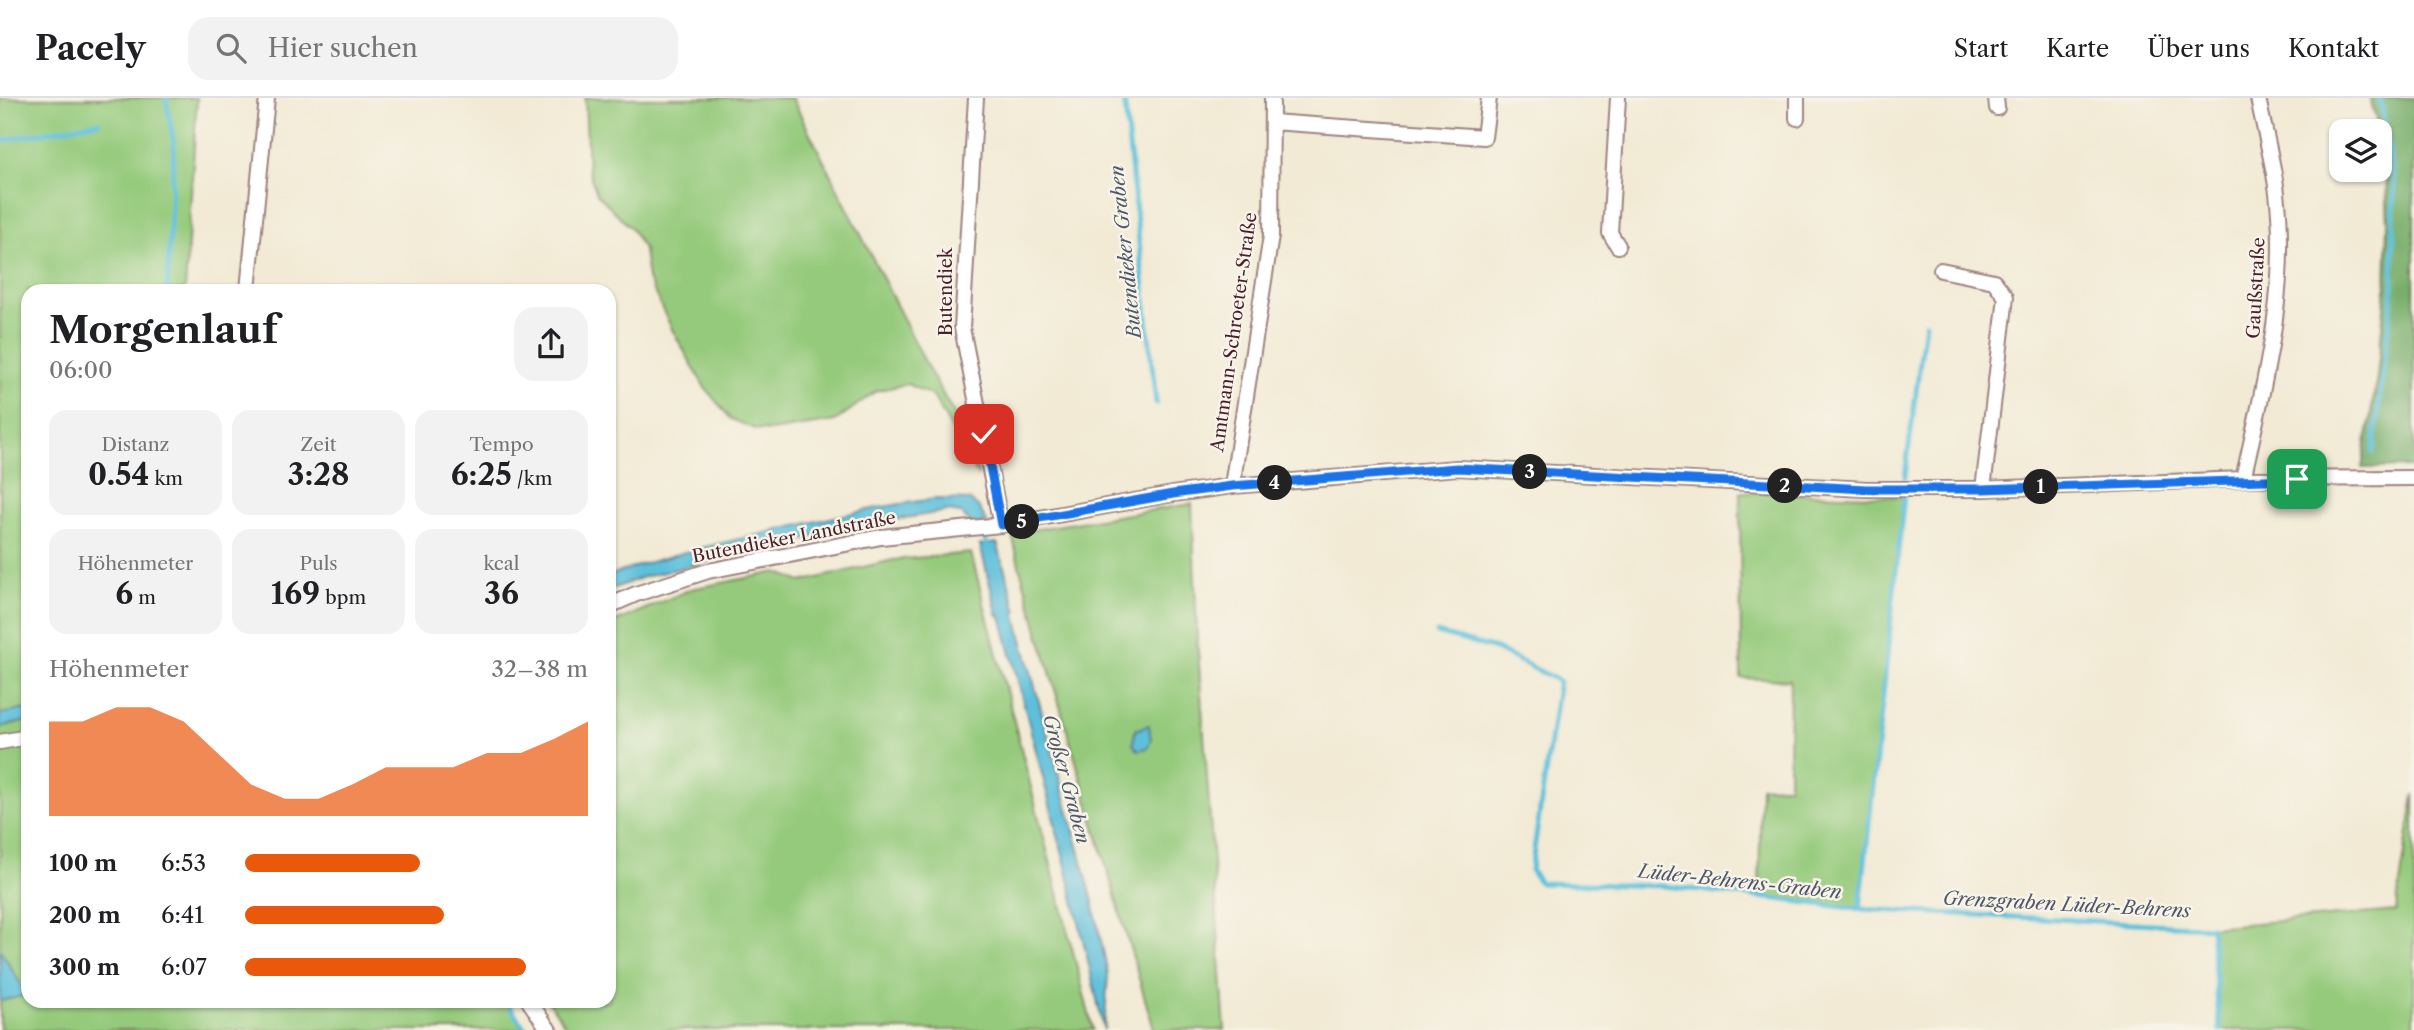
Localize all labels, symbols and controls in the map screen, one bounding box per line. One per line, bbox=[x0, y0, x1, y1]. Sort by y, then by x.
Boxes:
search box bbox=[188, 17, 678, 80]
text: Pacely bbox=[35, 28, 146, 69]
icon: search bbox=[212, 29, 250, 67]
text: Hier suchen bbox=[268, 32, 418, 64]
text: Start bbox=[1954, 34, 2008, 63]
text: Karte bbox=[2046, 34, 2109, 63]
text: Über uns bbox=[2147, 34, 2250, 63]
text: Kontakt bbox=[2288, 34, 2379, 63]
map controls bbox=[2329, 119, 2392, 182]
button: layers bbox=[2329, 119, 2392, 182]
water label: Butendieker Graben bbox=[1105, 164, 1146, 342]
street label: Amtmann-Schroeter-Straße bbox=[1206, 211, 1262, 454]
street label: Gaußstraße bbox=[2242, 237, 2270, 339]
street label: Butendiek bbox=[935, 246, 957, 336]
text: Morgenlauf bbox=[49, 306, 278, 353]
button: share bbox=[514, 307, 588, 381]
text: 06:00 bbox=[49, 356, 113, 384]
pin bbox=[954, 404, 1014, 464]
icon: check bbox=[965, 415, 1003, 453]
text: Distanz bbox=[102, 433, 169, 456]
text: Zeit bbox=[301, 433, 337, 456]
text: Tempo bbox=[469, 433, 534, 456]
pin bbox=[2267, 449, 2327, 509]
pin: 3 bbox=[1512, 454, 1548, 490]
text: 0.54 bbox=[88, 456, 149, 493]
text: 3:28 bbox=[287, 456, 350, 493]
text: 6:25 bbox=[451, 456, 512, 493]
text: 3 bbox=[1524, 460, 1535, 483]
icon: arrive bbox=[2278, 460, 2316, 498]
pin: 4 bbox=[1258, 466, 1292, 500]
text: km bbox=[149, 467, 183, 490]
text: /km bbox=[512, 467, 552, 490]
pin: 2 bbox=[1768, 468, 1802, 504]
pin: 1 bbox=[2024, 470, 2058, 504]
text: 4 bbox=[1269, 471, 1280, 494]
text: 2 bbox=[1779, 474, 1790, 497]
text: 1 bbox=[2036, 475, 2045, 498]
pin: 5 bbox=[1004, 504, 1040, 540]
street label: Butendieker Landstraße bbox=[690, 506, 898, 568]
text: 5 bbox=[1016, 510, 1027, 533]
text: Höhenmeter bbox=[78, 552, 193, 575]
text: Puls bbox=[299, 552, 338, 575]
text: kcal bbox=[484, 552, 519, 575]
text: 6 bbox=[115, 575, 133, 612]
text: 169 bbox=[271, 575, 320, 612]
text: 36 bbox=[484, 575, 519, 612]
text: m bbox=[133, 586, 156, 609]
text: bpm bbox=[320, 586, 366, 609]
text: Höhenmeter bbox=[49, 655, 189, 683]
text: 32–38 m bbox=[491, 655, 588, 683]
water label: Großer Graben bbox=[1038, 712, 1095, 846]
text: 100 m bbox=[49, 849, 117, 877]
text: 6:53 bbox=[161, 849, 206, 877]
water label: Lüder-Behrens-Graben bbox=[1635, 859, 1843, 904]
water label: Grenzgraben Lüder-Behrens bbox=[1942, 887, 2192, 923]
text: 200 m bbox=[49, 901, 121, 929]
text: 6:41 bbox=[161, 901, 204, 929]
text: 300 m bbox=[49, 953, 120, 981]
text: 6:07 bbox=[161, 953, 207, 981]

